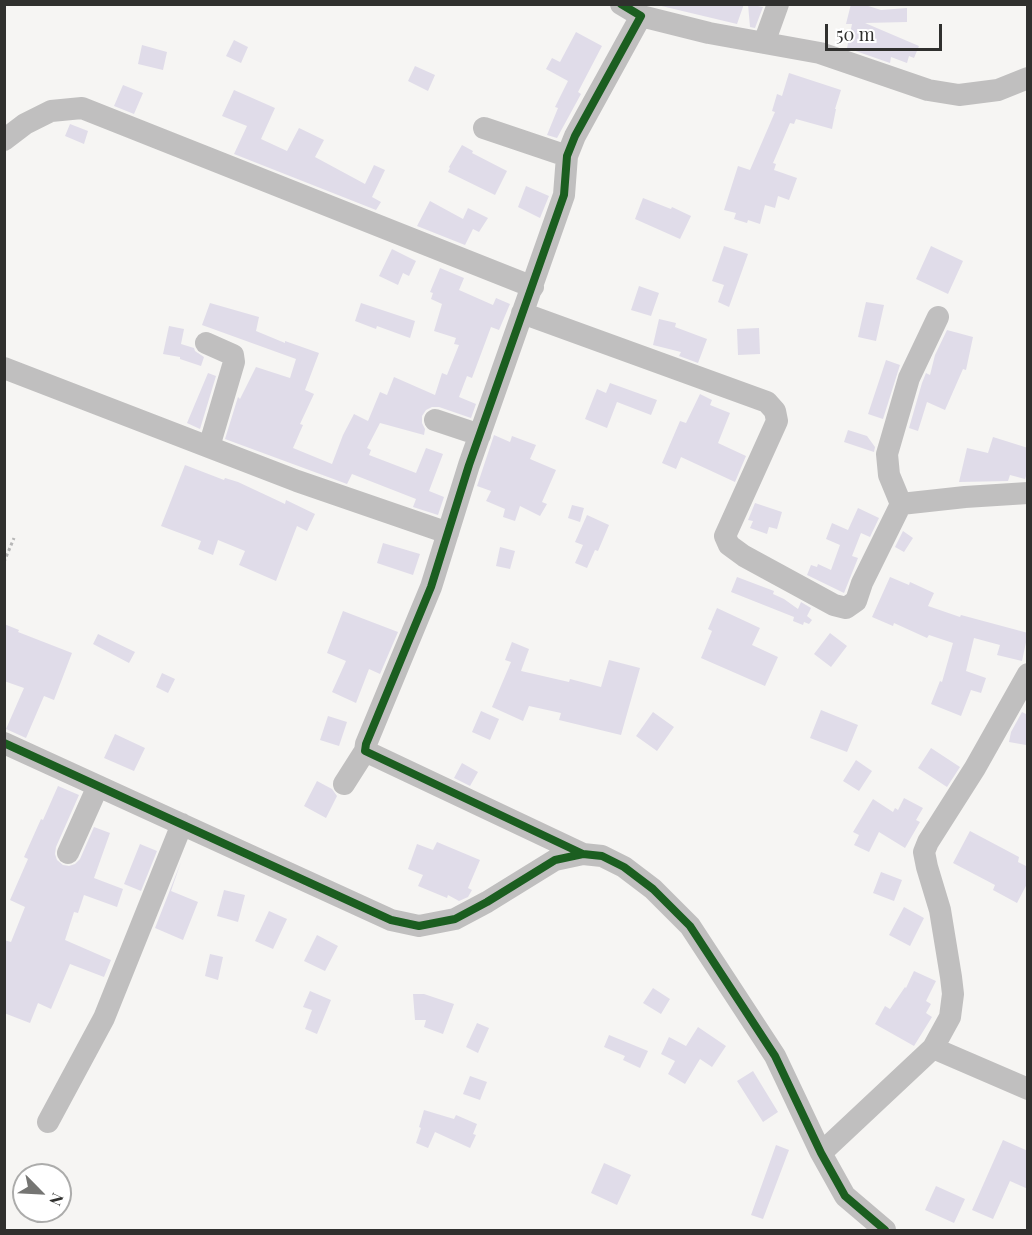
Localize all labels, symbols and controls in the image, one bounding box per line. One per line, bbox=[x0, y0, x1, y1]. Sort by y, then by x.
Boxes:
scale bar bbox=[828, 12, 945, 50]
text: 50 m bbox=[836, 22, 875, 46]
north arrow bbox=[12, 1163, 72, 1223]
text: N bbox=[45, 1190, 69, 1209]

